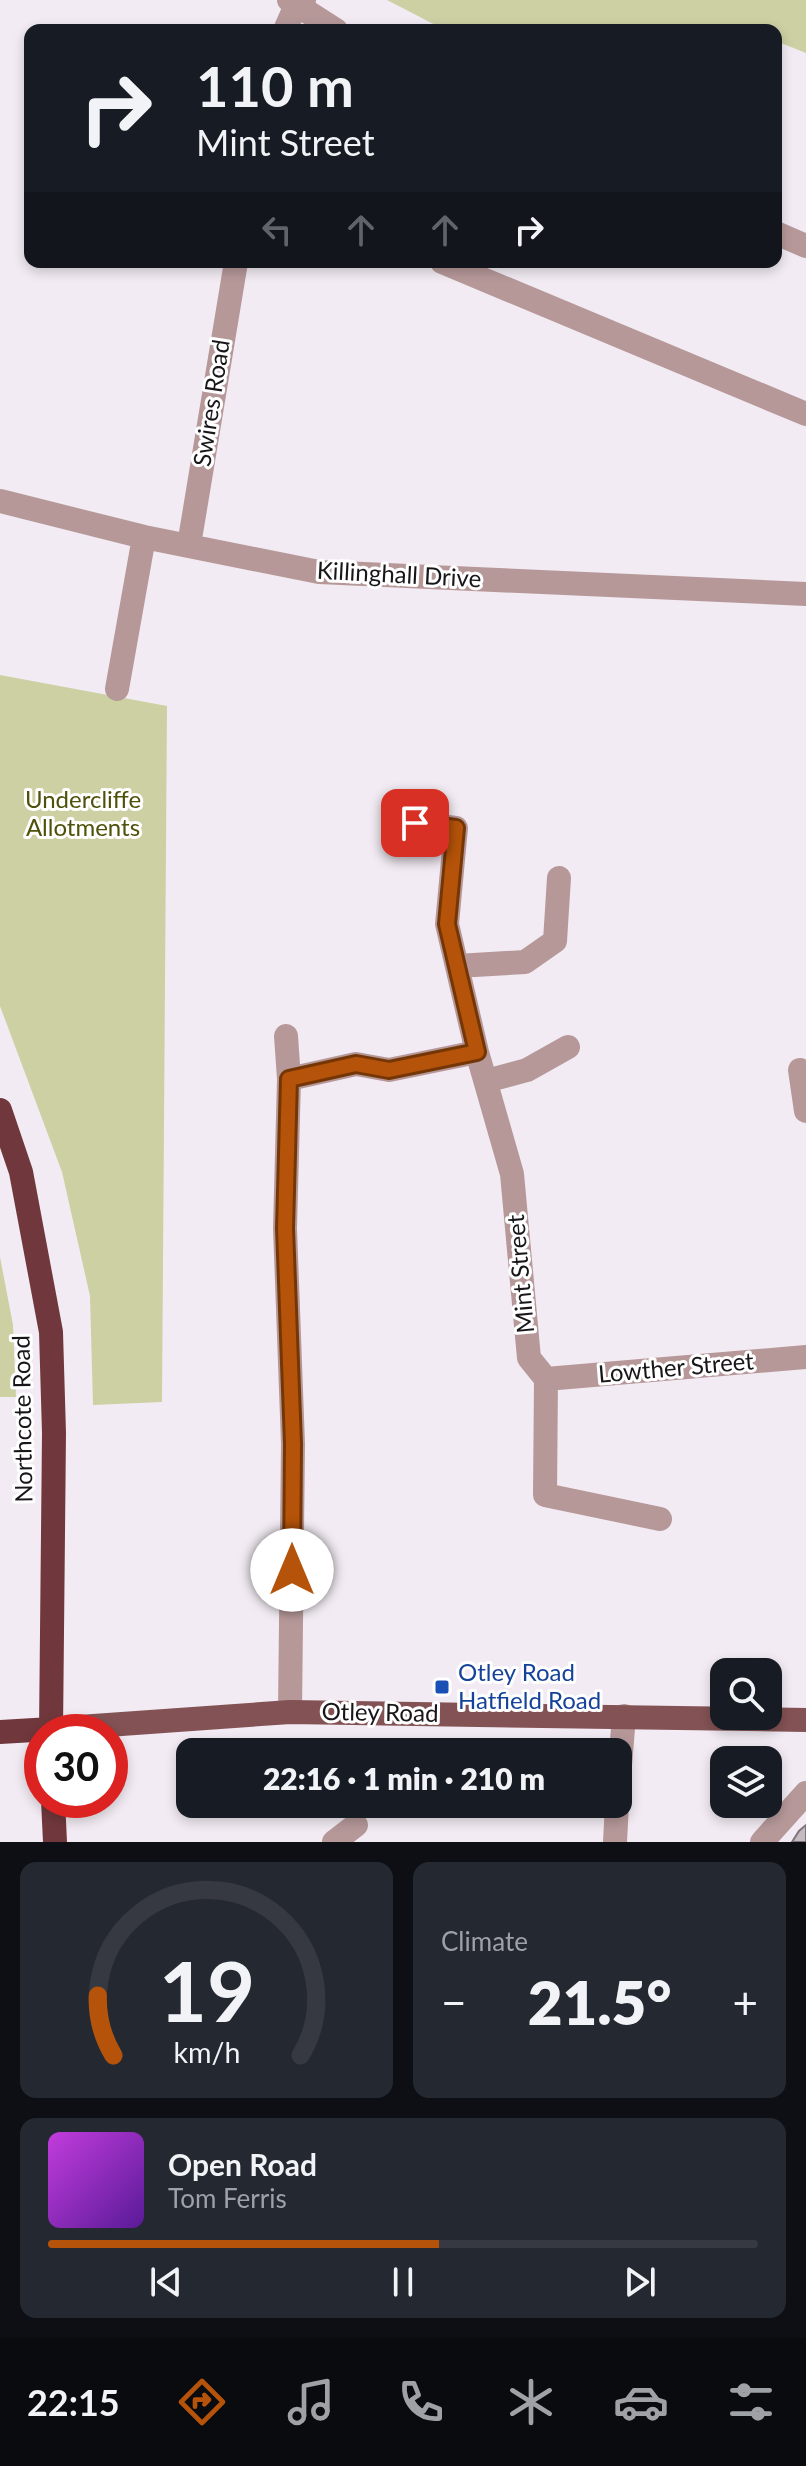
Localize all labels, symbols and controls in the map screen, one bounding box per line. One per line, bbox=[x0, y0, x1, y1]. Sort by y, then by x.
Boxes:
text: 110 m bbox=[196, 52, 354, 119]
icon: right bbox=[64, 56, 168, 160]
text: Mint Street bbox=[196, 120, 375, 164]
icon: left bbox=[255, 208, 299, 252]
icon: ahead bbox=[339, 208, 383, 252]
icon: ahead bbox=[423, 208, 467, 252]
icon: right bbox=[507, 208, 551, 252]
street label: Swires Road bbox=[186, 337, 235, 468]
street label: Killinghall Drive bbox=[316, 555, 482, 592]
park label: Undercliffe Allotments bbox=[25, 784, 141, 841]
pin bbox=[381, 789, 449, 857]
icon: arrive bbox=[393, 801, 437, 845]
street label: Mint Street bbox=[500, 1213, 539, 1335]
street label: Northcote Road bbox=[6, 1335, 37, 1503]
street label: Lowther Street bbox=[597, 1345, 755, 1388]
position arrow bbox=[250, 1528, 334, 1612]
place label: Otley Road Hatfield Road bbox=[458, 1657, 601, 1714]
map controls bbox=[710, 1658, 782, 1818]
button: search bbox=[710, 1658, 782, 1730]
marker: Otley Road Hatfield Road bbox=[433, 1678, 451, 1696]
street label: Otley Road bbox=[321, 1696, 439, 1727]
speed limit sign: 30 bbox=[24, 1714, 128, 1818]
button: layers bbox=[710, 1746, 782, 1818]
text: 22:16 · 1 min · 210 m bbox=[263, 1760, 545, 1796]
text: Climate bbox=[441, 1925, 528, 1957]
text: 19 bbox=[158, 1940, 255, 2040]
text: 21.5° bbox=[528, 1966, 671, 2038]
text: − bbox=[441, 1976, 467, 2028]
text: + bbox=[732, 1976, 758, 2028]
text: km/h bbox=[173, 2035, 240, 2069]
text: Open Road bbox=[168, 2146, 317, 2182]
text: Tom Ferris bbox=[168, 2182, 287, 2214]
icon: previous bbox=[144, 2260, 188, 2304]
icon: pause bbox=[381, 2260, 425, 2304]
icon: next bbox=[618, 2260, 662, 2304]
icon: directions bbox=[174, 2374, 230, 2430]
icon: music bbox=[283, 2374, 339, 2430]
icon: phone bbox=[393, 2374, 449, 2430]
icon: climate bbox=[503, 2374, 559, 2430]
icon: car bbox=[613, 2374, 669, 2430]
icon: filters bbox=[723, 2374, 779, 2430]
text: 22:15 bbox=[27, 2380, 120, 2424]

